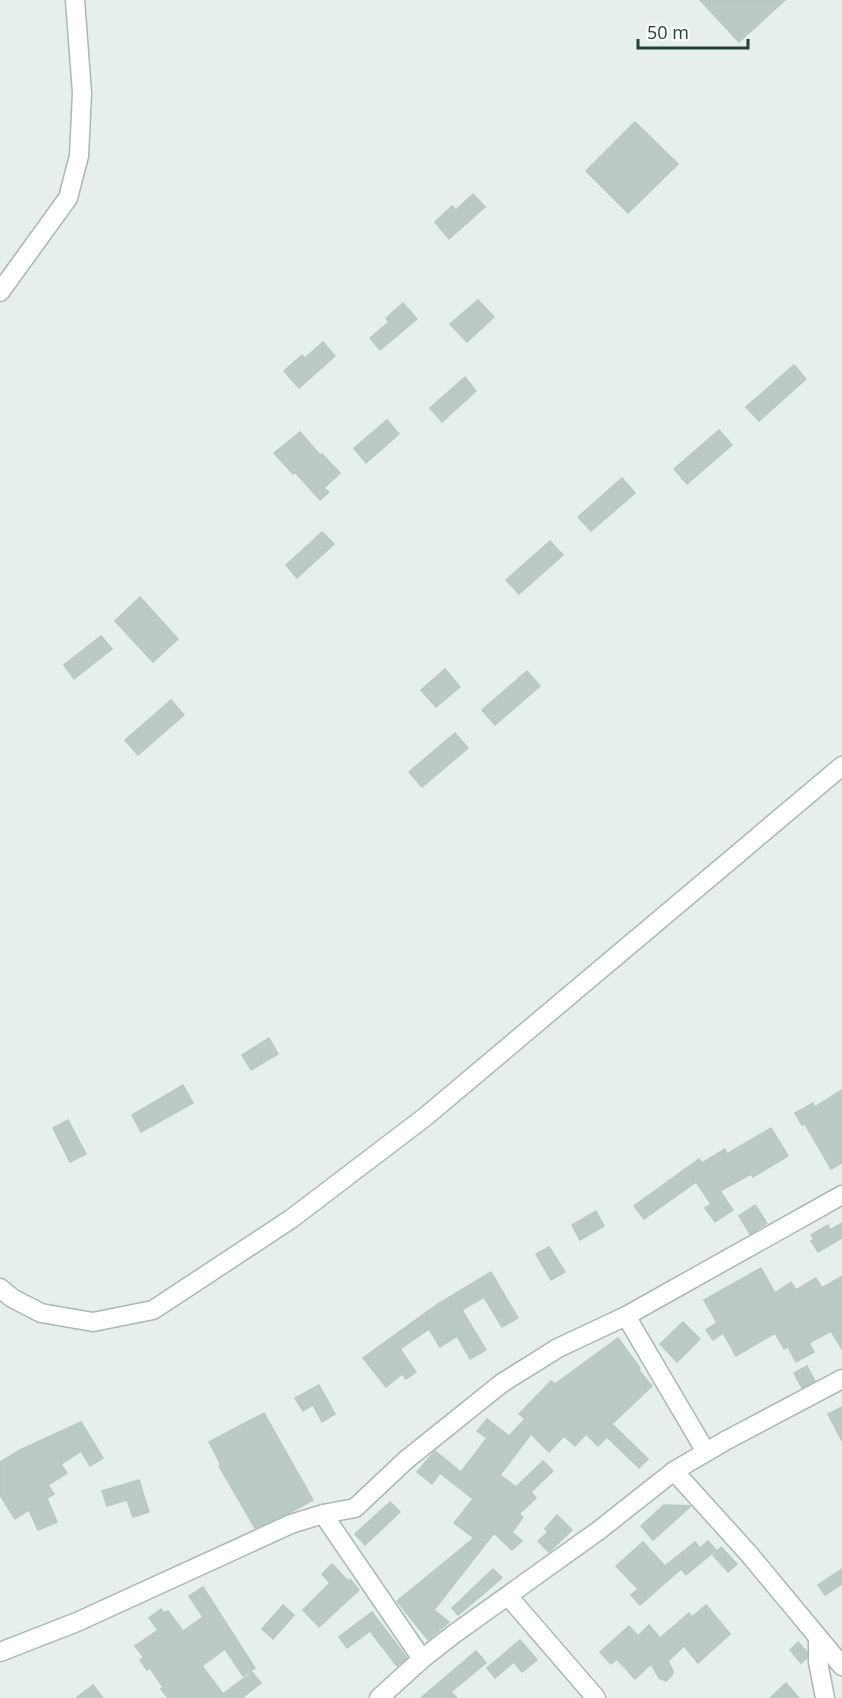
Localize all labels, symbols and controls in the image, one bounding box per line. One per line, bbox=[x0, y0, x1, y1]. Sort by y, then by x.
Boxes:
scale bar bbox=[638, 12, 748, 50]
text: 50 m bbox=[647, 20, 689, 44]

